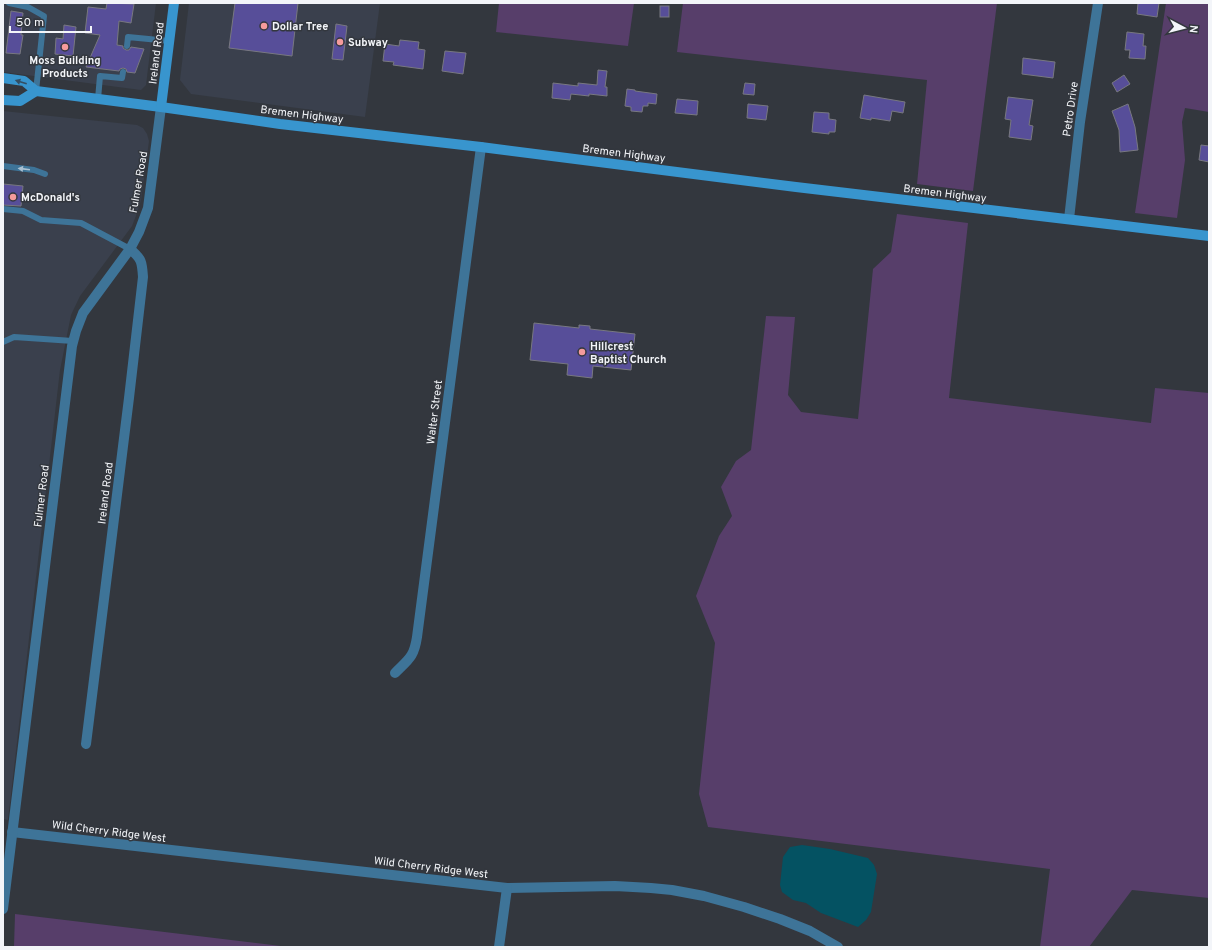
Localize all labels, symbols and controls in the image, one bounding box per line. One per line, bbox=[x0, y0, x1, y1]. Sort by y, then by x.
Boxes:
scale bar bbox=[10, 8, 91, 34]
north arrow bbox=[1164, 8, 1204, 48]
text: 50 m bbox=[16, 15, 44, 31]
place label: Dollar Tree bbox=[272, 20, 329, 34]
street label: Ireland Road bbox=[146, 21, 168, 85]
marker: Dollar Tree bbox=[259, 21, 269, 31]
text: N bbox=[1186, 24, 1200, 34]
place label: Subway bbox=[348, 36, 388, 50]
marker: Subway bbox=[335, 37, 345, 47]
marker: Moss Building Products bbox=[60, 42, 70, 52]
place label: Moss Building Products bbox=[29, 54, 101, 81]
one-way arrow bbox=[14, 79, 26, 85]
street label: Petro Drive bbox=[1060, 81, 1082, 137]
street label: Bremen Highway bbox=[260, 103, 344, 127]
street label: Bremen Highway bbox=[582, 142, 666, 166]
street label: Fulmer Road bbox=[127, 150, 151, 214]
one-way arrow bbox=[18, 165, 30, 172]
street label: Bremen Highway bbox=[903, 182, 987, 206]
place label: McDonald's bbox=[21, 191, 80, 205]
marker: McDonald's bbox=[8, 192, 18, 202]
place label: Hillcrest Baptist Church bbox=[590, 340, 666, 367]
marker: Hillcrest Baptist Church bbox=[577, 347, 587, 357]
street label: Walter Street bbox=[424, 379, 446, 445]
street label: Ireland Road bbox=[95, 461, 117, 525]
street label: Fulmer Road bbox=[31, 464, 53, 528]
street label: Wild Cherry Ridge West bbox=[51, 818, 167, 846]
street label: Wild Cherry Ridge West bbox=[373, 854, 489, 882]

